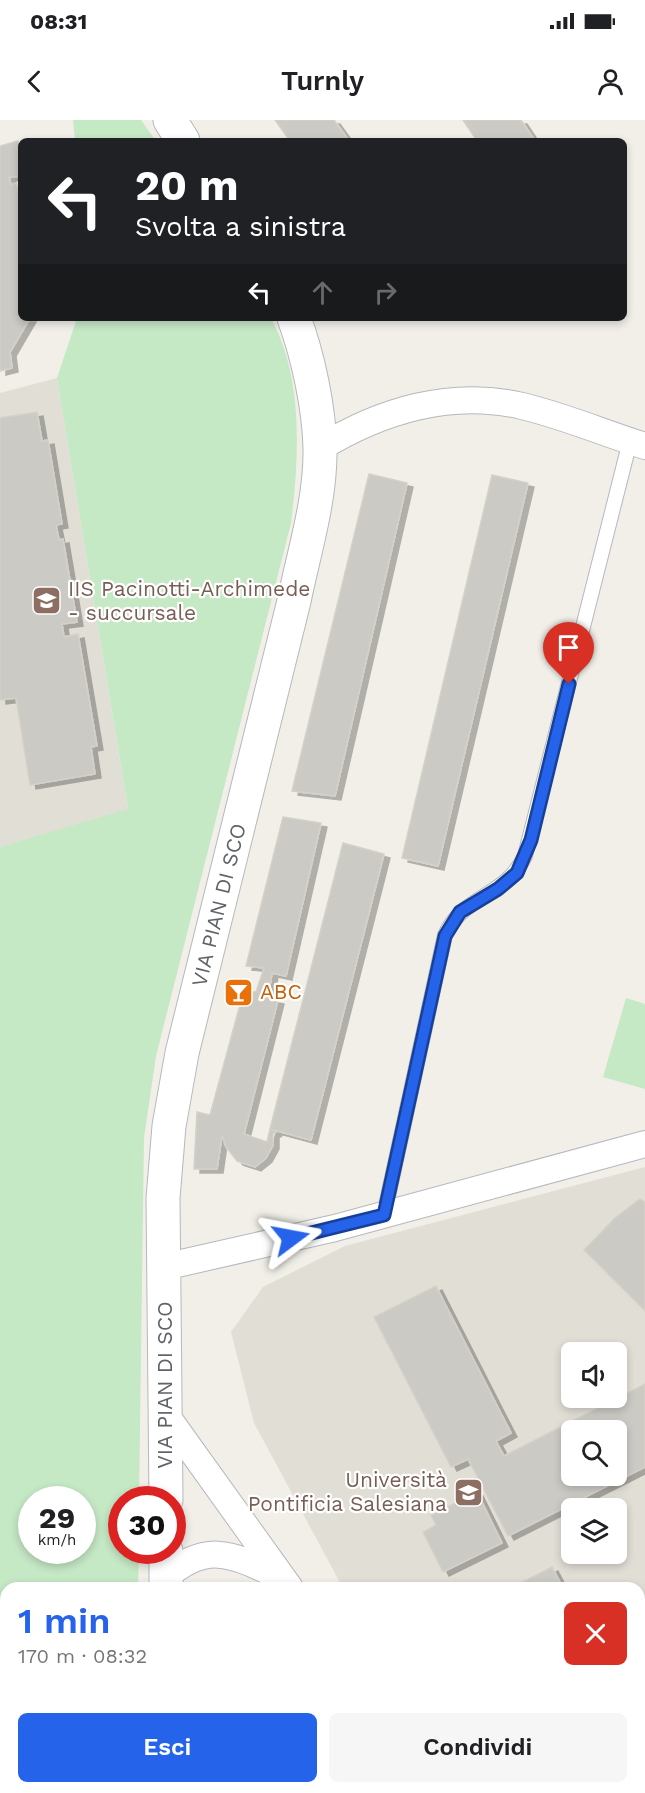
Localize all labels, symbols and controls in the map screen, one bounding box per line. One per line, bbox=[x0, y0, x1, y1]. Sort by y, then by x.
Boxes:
text: 08:31 bbox=[30, 9, 87, 34]
icon: back bbox=[18, 65, 51, 98]
text: Turnly bbox=[281, 65, 364, 97]
icon: person bbox=[594, 65, 627, 98]
text: 20 m bbox=[135, 161, 239, 210]
icon: left bbox=[36, 162, 114, 240]
text: Svolta a sinistra bbox=[135, 211, 346, 243]
icon: left bbox=[243, 276, 276, 309]
icon: ahead bbox=[306, 276, 339, 309]
icon: right bbox=[369, 276, 402, 309]
place label: IIS Pacinotti-Archimede - succursale bbox=[68, 576, 310, 625]
school or university icon: IIS Pacinotti-Archimede - succursale bbox=[31, 585, 63, 617]
pin bbox=[543, 622, 594, 684]
icon: arrive bbox=[552, 631, 585, 664]
street label: VIA PIAN DI SCO bbox=[186, 821, 251, 989]
bar icon: ABC bbox=[223, 976, 255, 1008]
place label: ABC bbox=[260, 979, 302, 1004]
position arrow bbox=[259, 1206, 323, 1270]
street label: VIA PIAN DI SCO bbox=[152, 1301, 177, 1469]
map controls bbox=[561, 1342, 627, 1564]
button: sound bbox=[561, 1342, 627, 1408]
button: search bbox=[561, 1420, 627, 1486]
place label: Università Pontificia Salesiana bbox=[248, 1467, 447, 1516]
school or university icon: Università Pontificia Salesiana bbox=[452, 1476, 484, 1508]
speed limit sign: 30 bbox=[108, 1486, 186, 1564]
button: layers bbox=[561, 1498, 627, 1564]
text: 29 bbox=[39, 1500, 75, 1535]
text: km/h bbox=[38, 1531, 76, 1549]
text: 1 min bbox=[18, 1600, 110, 1642]
button: close bbox=[564, 1602, 627, 1665]
text: 170 m · 08:32 bbox=[18, 1644, 147, 1668]
button: Esci bbox=[18, 1713, 317, 1782]
button: Condividi bbox=[329, 1713, 627, 1782]

